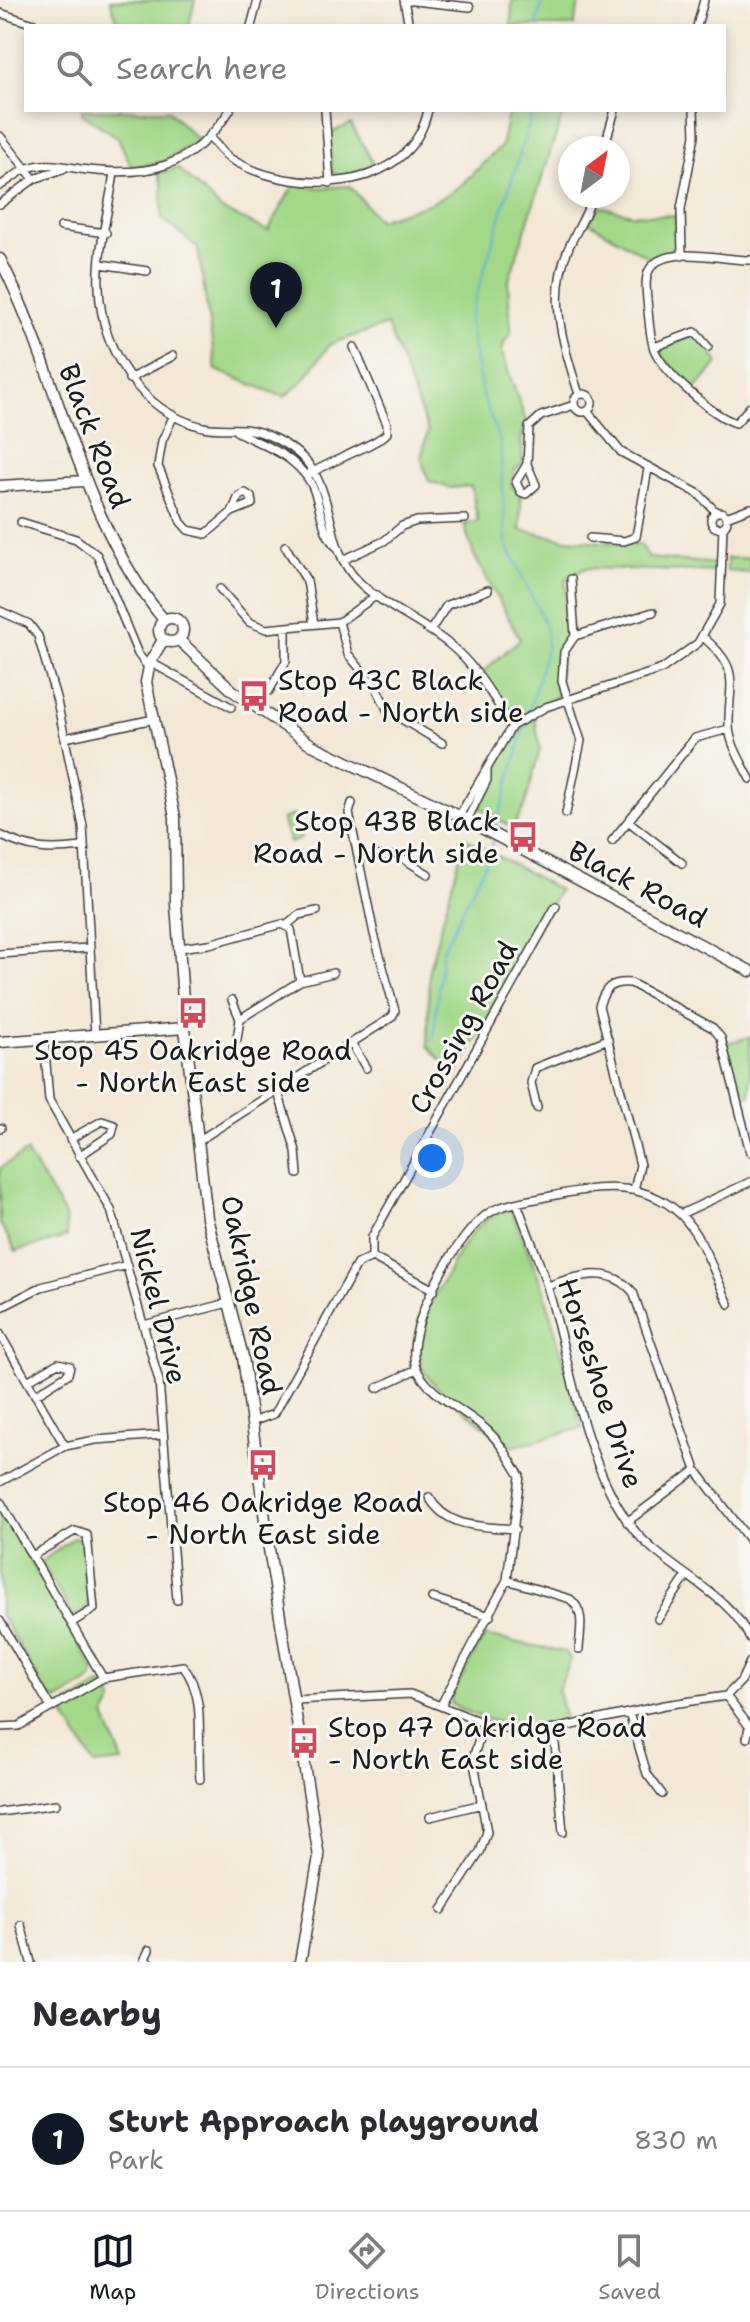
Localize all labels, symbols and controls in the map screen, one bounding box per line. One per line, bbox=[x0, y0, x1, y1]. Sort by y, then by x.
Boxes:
search box bbox=[24, 24, 726, 112]
icon: search bbox=[52, 46, 96, 90]
text: Search here bbox=[116, 48, 287, 89]
north arrow bbox=[558, 136, 630, 208]
pin: 1 bbox=[250, 262, 302, 328]
street label: Black Road bbox=[50, 358, 140, 514]
place label: Stop 43C Black Road - North side bbox=[278, 661, 524, 731]
bus stop icon: Stop 43C Black Road - North side bbox=[237, 679, 271, 713]
place label: Stop 43B Black Road - North side bbox=[253, 802, 499, 872]
bus stop icon: Stop 43B Black Road - North side bbox=[506, 820, 540, 854]
street label: Black Road bbox=[562, 831, 714, 937]
street label: Crossing Road bbox=[400, 934, 526, 1120]
bus stop icon: Stop 45 Oakridge Road - North East side bbox=[176, 996, 210, 1030]
place label: Stop 45 Oakridge Road - North East side bbox=[34, 1031, 352, 1101]
your location bbox=[412, 1138, 452, 1178]
street label: Oakridge Road bbox=[212, 1192, 292, 1398]
street label: Nickel Drive bbox=[121, 1224, 197, 1388]
street label: Horseshoe Drive bbox=[549, 1273, 653, 1493]
bus stop icon: Stop 46 Oakridge Road - North East side bbox=[246, 1448, 280, 1482]
place label: Stop 46 Oakridge Road - North East side bbox=[103, 1483, 423, 1553]
place label: Stop 47 Oakridge Road - North East side bbox=[328, 1708, 647, 1778]
bus stop icon: Stop 47 Oakridge Road - North East side bbox=[287, 1726, 321, 1760]
text: Nearby bbox=[32, 1991, 162, 2037]
text: Sturt Approach playground bbox=[108, 2101, 539, 2142]
text: 1 bbox=[52, 2122, 64, 2157]
text: 830 m bbox=[634, 2122, 718, 2157]
text: Park bbox=[108, 2142, 164, 2177]
tab: Map bbox=[89, 2229, 136, 2306]
tab: Directions bbox=[315, 2229, 420, 2306]
tab: Saved bbox=[598, 2229, 661, 2306]

